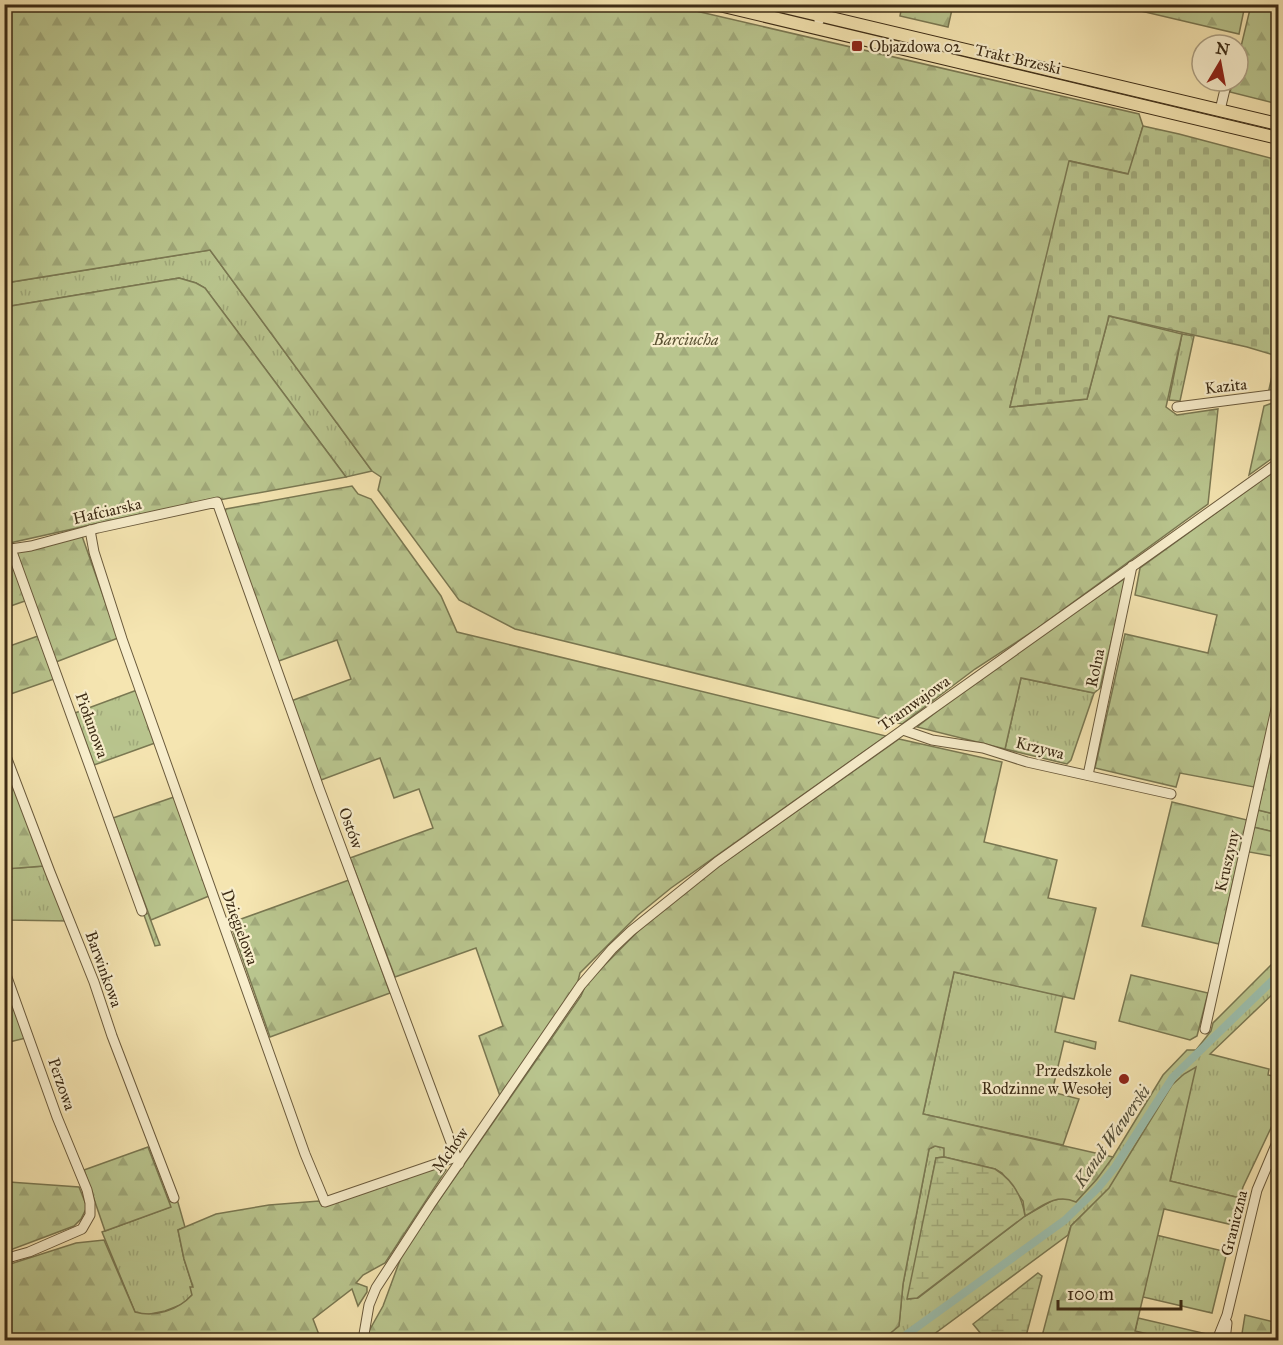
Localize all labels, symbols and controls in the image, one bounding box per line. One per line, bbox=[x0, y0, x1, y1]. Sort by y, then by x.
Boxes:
north arrow bbox=[1190, 33, 1250, 93]
place label: Objazdowa 02 bbox=[869, 37, 961, 56]
text: N bbox=[1214, 38, 1231, 59]
marker: Objazdowa 02 bbox=[850, 39, 864, 53]
street label: Trakt Brzeski bbox=[973, 40, 1064, 78]
park label: Barciucha bbox=[652, 330, 719, 349]
street label: Kazita bbox=[1204, 374, 1248, 398]
street label: Hafciarska bbox=[71, 494, 143, 528]
street label: Rolna bbox=[1082, 647, 1108, 689]
street label: Tramwajowa bbox=[875, 671, 954, 735]
street label: Piołunowa bbox=[71, 690, 113, 761]
street label: Krzywa bbox=[1014, 733, 1066, 763]
street label: Ostów bbox=[335, 805, 367, 852]
street label: Kruszyny bbox=[1211, 828, 1243, 894]
street label: Dzięgielowa bbox=[217, 887, 263, 968]
street label: Barwinkowa bbox=[81, 928, 127, 1010]
street label: Perzowa bbox=[44, 1055, 80, 1113]
place label: Przedszkole Rodzinne w Wesołej bbox=[982, 1061, 1112, 1098]
marker: Przedszkole Rodzinne w Wesołej bbox=[1117, 1072, 1131, 1086]
water label: Kanał Wawerski bbox=[1068, 1081, 1155, 1192]
street label: Mchów bbox=[428, 1123, 473, 1176]
street label: Graniczna bbox=[1217, 1188, 1251, 1258]
scale bar bbox=[1058, 1273, 1181, 1311]
text: 100 m bbox=[1067, 1283, 1114, 1305]

